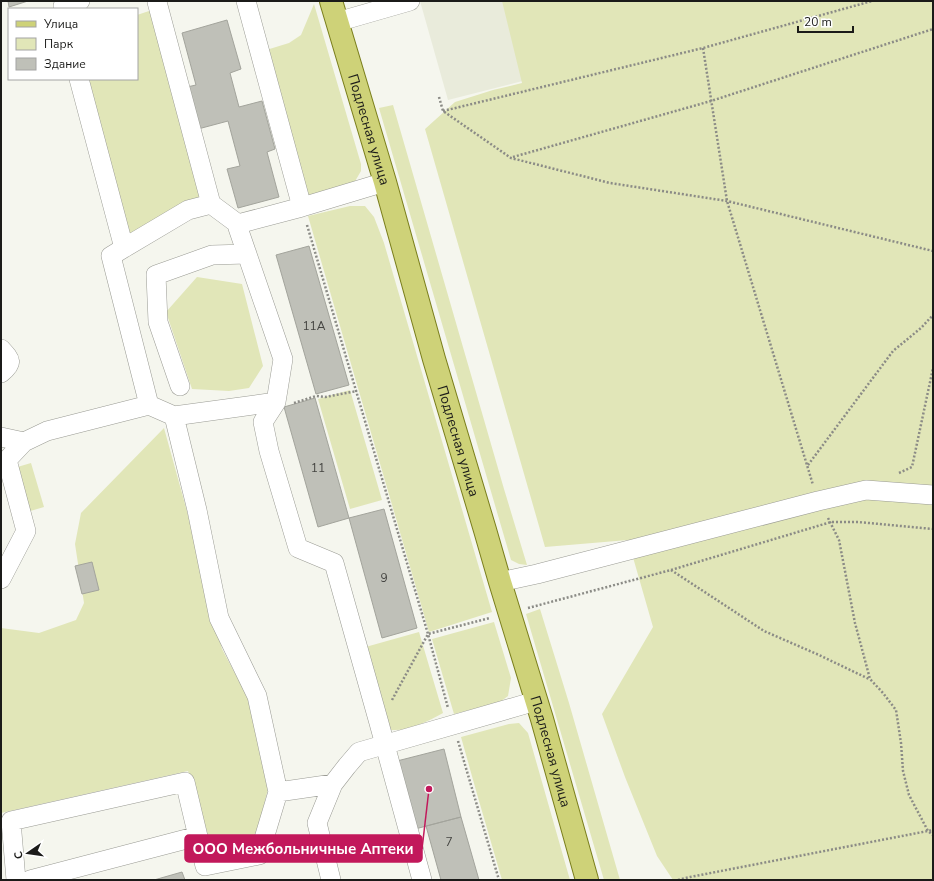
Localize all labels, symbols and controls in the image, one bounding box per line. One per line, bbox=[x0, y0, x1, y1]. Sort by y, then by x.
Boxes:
legend bbox=[8, 8, 138, 80]
scale bar bbox=[798, 8, 853, 34]
text: 20 m bbox=[804, 14, 832, 30]
text: Улица bbox=[43, 16, 78, 32]
text: Парк bbox=[44, 36, 74, 52]
text: Здание bbox=[44, 56, 86, 72]
street label: Подлесная улица bbox=[343, 72, 394, 187]
house number: 11А bbox=[302, 318, 326, 334]
street label: Подлесная улица bbox=[432, 383, 483, 499]
house number: 11 bbox=[311, 460, 325, 476]
house number: 9 bbox=[380, 570, 388, 586]
street label: Подлесная улица bbox=[525, 693, 575, 809]
north arrow bbox=[8, 833, 48, 873]
house number: 7 bbox=[445, 834, 453, 850]
callout: ООО Межбольничные Аптеки bbox=[185, 835, 422, 862]
text: ООО Межбольничные Аптеки bbox=[193, 839, 413, 859]
text: С bbox=[10, 849, 27, 860]

